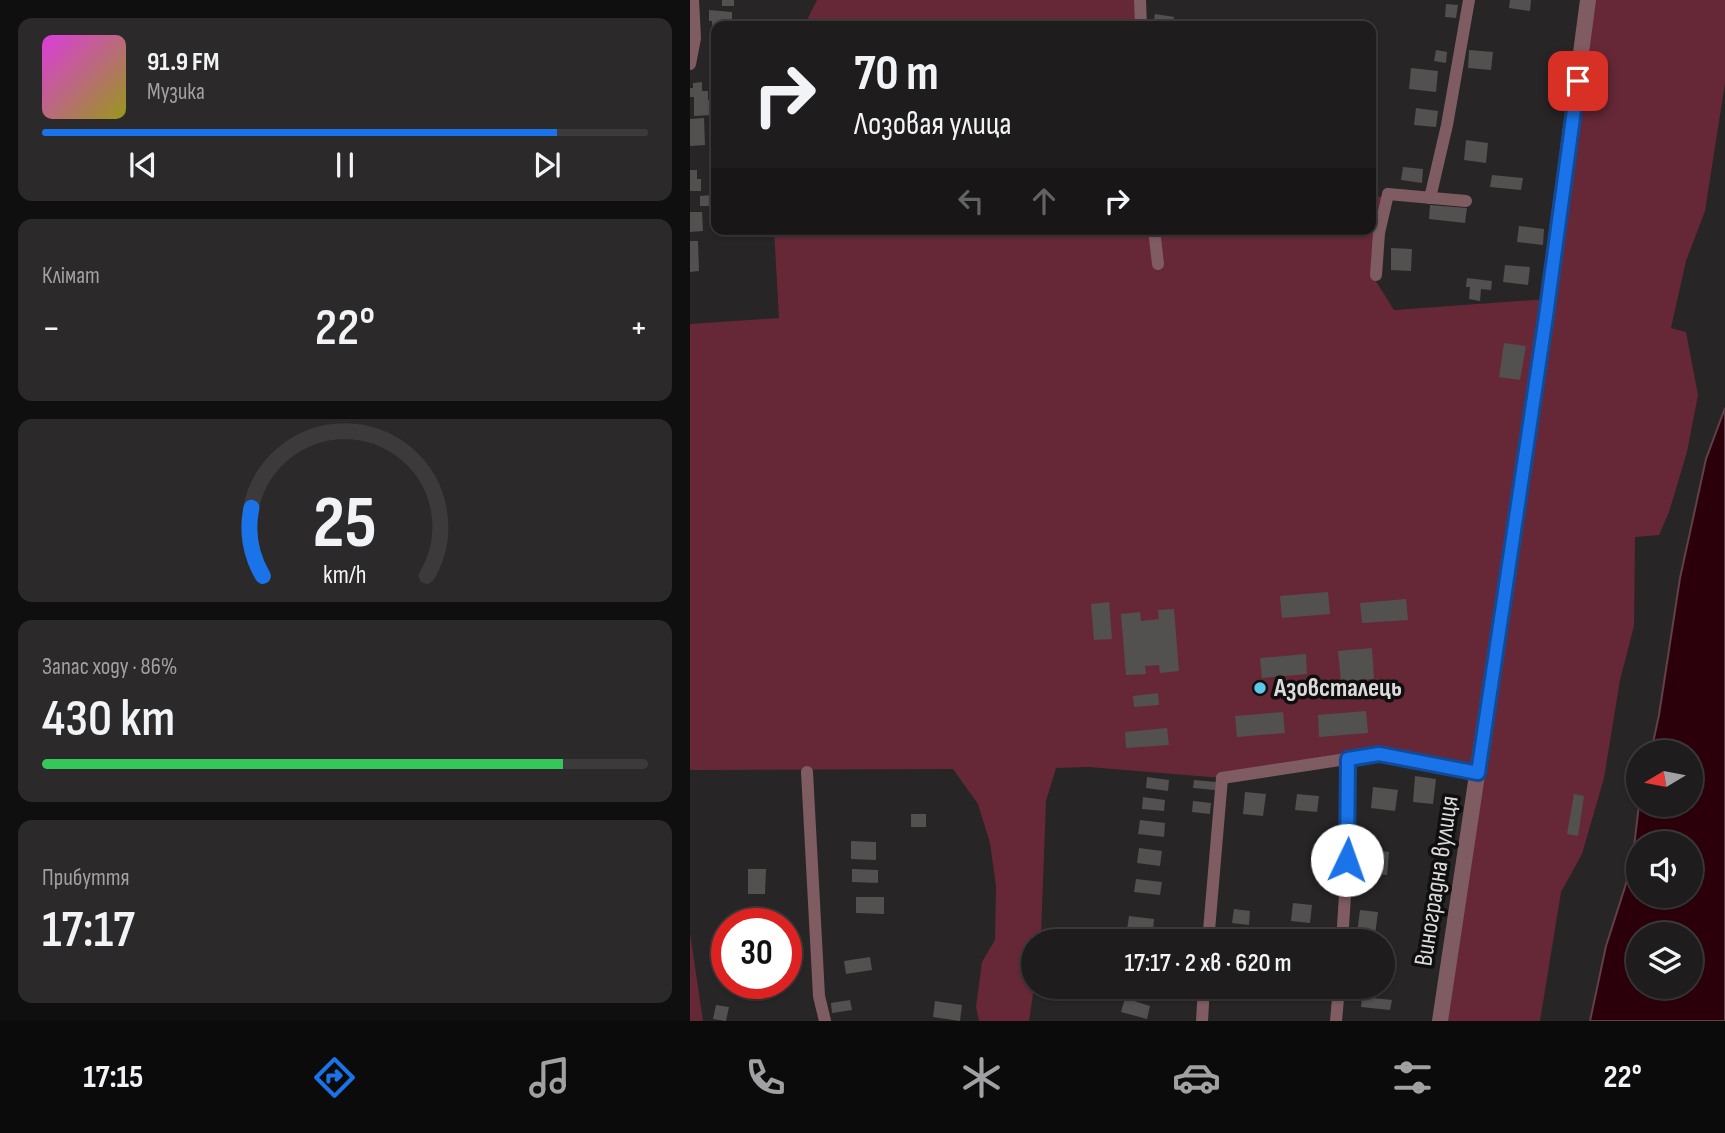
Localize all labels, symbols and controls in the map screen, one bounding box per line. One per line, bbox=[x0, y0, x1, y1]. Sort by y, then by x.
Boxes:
text: 70 m bbox=[854, 45, 939, 104]
text: 91.9 FM bbox=[147, 47, 219, 78]
icon: right bbox=[739, 49, 830, 140]
pin bbox=[1548, 51, 1608, 111]
icon: arrive bbox=[1559, 62, 1597, 100]
text: Музика bbox=[147, 78, 205, 106]
text: Лозовая улица bbox=[854, 105, 1012, 144]
icon: previous bbox=[124, 146, 162, 184]
icon: pause bbox=[326, 146, 364, 184]
icon: next bbox=[528, 146, 566, 184]
icon: left bbox=[952, 182, 990, 220]
icon: ahead bbox=[1025, 182, 1063, 220]
icon: right bbox=[1098, 182, 1136, 220]
text: Клімат bbox=[42, 262, 100, 290]
text: 22° bbox=[315, 297, 375, 360]
text: − bbox=[42, 306, 61, 351]
text: + bbox=[629, 306, 648, 351]
text: 25 bbox=[313, 481, 377, 569]
text: km/h bbox=[323, 560, 367, 591]
text: Запас ходу · 86% bbox=[42, 653, 177, 681]
place label: Азовсталець bbox=[1273, 673, 1402, 704]
marker: Азовсталець bbox=[1252, 680, 1268, 696]
text: 430 km bbox=[42, 688, 175, 751]
north arrow bbox=[1626, 740, 1703, 817]
map controls bbox=[1626, 740, 1703, 999]
street label: Виноградна вулиця bbox=[1408, 794, 1466, 968]
position arrow bbox=[1310, 823, 1384, 897]
button: sound bbox=[1626, 831, 1703, 908]
text: Прибуття bbox=[42, 864, 130, 892]
text: 17:17 bbox=[42, 899, 135, 962]
speed limit sign: 30 bbox=[711, 908, 802, 999]
button: layers bbox=[1626, 922, 1703, 999]
text: 17:17 · 2 хв · 620 m bbox=[1124, 948, 1292, 979]
icon: directions bbox=[310, 1053, 359, 1102]
icon: music bbox=[525, 1053, 574, 1102]
icon: phone bbox=[741, 1053, 790, 1102]
icon: climate bbox=[957, 1053, 1006, 1102]
icon: car bbox=[1172, 1053, 1221, 1102]
icon: filters bbox=[1388, 1053, 1437, 1102]
text: 17:15 bbox=[83, 1058, 143, 1097]
text: 22° bbox=[1604, 1058, 1642, 1097]

